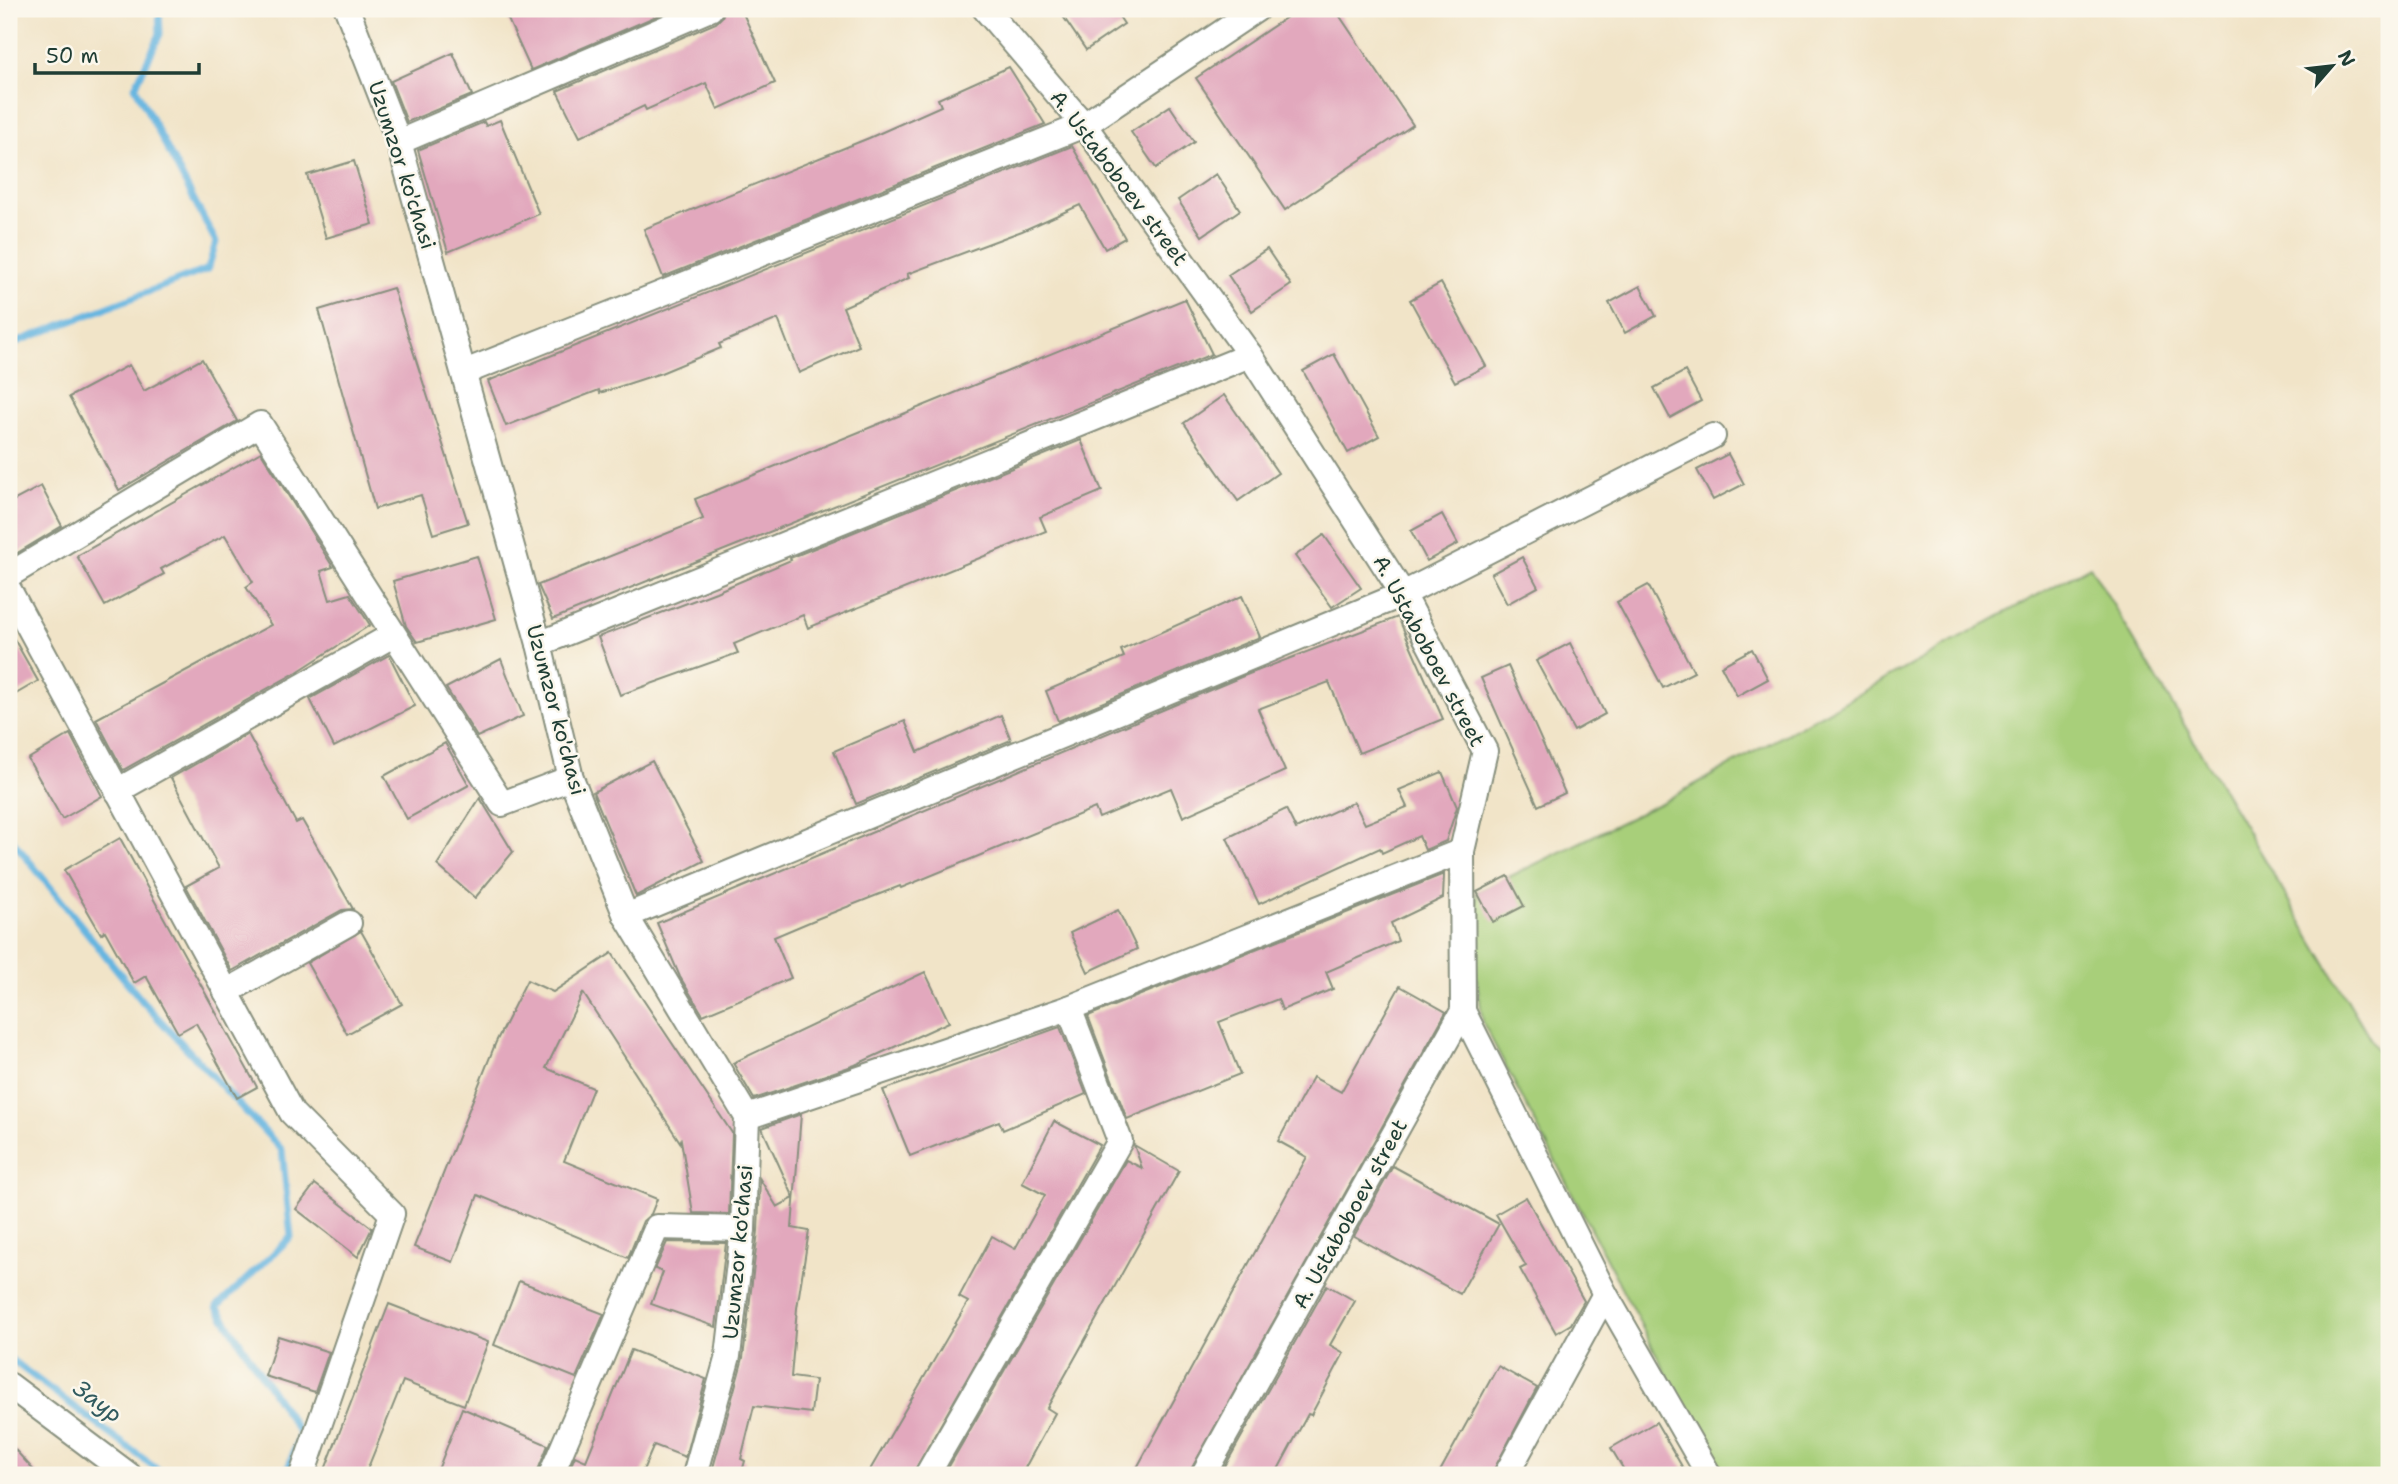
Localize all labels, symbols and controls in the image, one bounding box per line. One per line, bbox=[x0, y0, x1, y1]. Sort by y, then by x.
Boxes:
scale bar bbox=[35, 32, 200, 76]
north arrow bbox=[2296, 32, 2366, 102]
text: 50 m bbox=[46, 42, 99, 70]
text: N bbox=[2332, 46, 2361, 71]
street label: Uzumzor ko'chasi bbox=[362, 77, 442, 253]
street label: A. Ustaboboev street bbox=[1044, 85, 1194, 271]
street label: A. Ustaboboev street bbox=[1367, 550, 1491, 752]
street label: Uzumzor ko'chasi bbox=[520, 622, 592, 798]
street label: A. Ustaboboev street bbox=[1286, 1114, 1414, 1314]
street label: Uzumzor ko'chasi bbox=[716, 1163, 760, 1341]
water label: Заур bbox=[67, 1373, 129, 1429]

